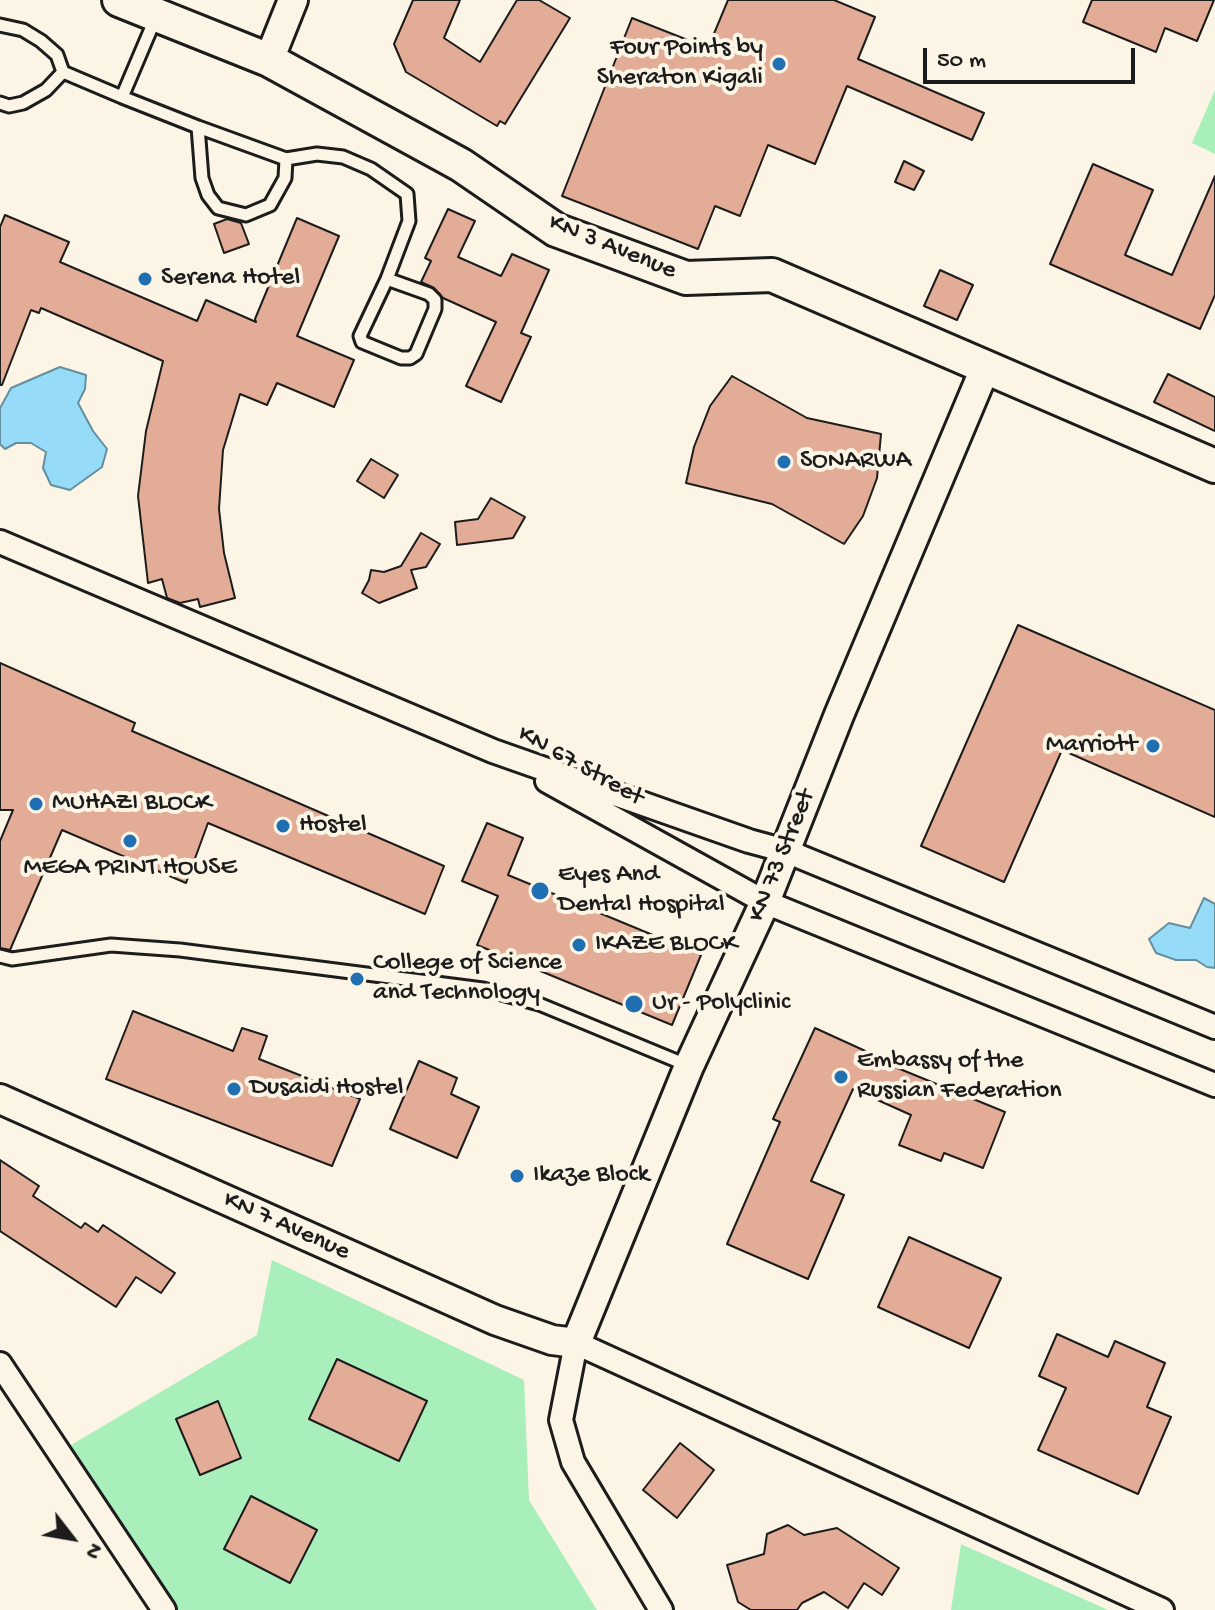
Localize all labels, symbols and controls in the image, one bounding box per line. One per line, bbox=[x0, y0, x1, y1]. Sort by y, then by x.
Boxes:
scale bar bbox=[927, 32, 1139, 82]
place label: Four Points by Sheraton Kigali bbox=[597, 33, 763, 94]
text: 50 m bbox=[937, 47, 986, 76]
marker: Four Points by Sheraton Kigali bbox=[770, 55, 788, 73]
street label: KN 3 Avenue bbox=[543, 208, 681, 288]
place label: Serena Hotel bbox=[161, 263, 300, 295]
marker: Serena Hotel bbox=[136, 270, 154, 288]
place label: SONARWA bbox=[800, 446, 911, 478]
marker: SONARWA bbox=[775, 453, 793, 471]
street label: KN 67 Street bbox=[511, 720, 649, 814]
place label: Marriott bbox=[1046, 730, 1137, 762]
marker: Marriott bbox=[1144, 737, 1162, 755]
street label: KN 73 Street bbox=[742, 785, 824, 927]
place label: MUHAZI BLOCK bbox=[52, 788, 211, 820]
marker: MUHAZI BLOCK bbox=[27, 795, 45, 813]
place label: Hostel bbox=[299, 810, 367, 842]
marker: Hostel bbox=[274, 817, 292, 835]
marker: MEGA PRINT HOUSE bbox=[121, 832, 139, 850]
place label: MEGA PRINT HOUSE bbox=[23, 853, 237, 885]
place label: Eyes And Dental Hospital bbox=[558, 860, 725, 922]
marker: Eyes And Dental Hospital bbox=[529, 880, 551, 902]
place label: IKAZE BLOCK bbox=[595, 929, 737, 961]
marker: IKAZE BLOCK bbox=[570, 936, 588, 954]
place label: College of Science and Technology bbox=[373, 948, 562, 1010]
marker: College of Science and Technology bbox=[348, 970, 366, 988]
place label: Ur - Polyclinic bbox=[652, 988, 790, 1020]
marker: Ur - Polyclinic bbox=[623, 993, 645, 1015]
place label: Embassy of the Russian Federation bbox=[857, 1046, 1062, 1108]
marker: Embassy of the Russian Federation bbox=[832, 1068, 850, 1086]
place label: Dusaidi Hostel bbox=[250, 1073, 403, 1105]
marker: Dusaidi Hostel bbox=[225, 1080, 243, 1098]
place label: Ikaze Block bbox=[533, 1160, 649, 1192]
marker: Ikaze Block bbox=[508, 1167, 526, 1185]
street label: KN 7 Avenue bbox=[218, 1185, 354, 1269]
north arrow bbox=[32, 1498, 112, 1578]
text: N bbox=[78, 1538, 107, 1563]

